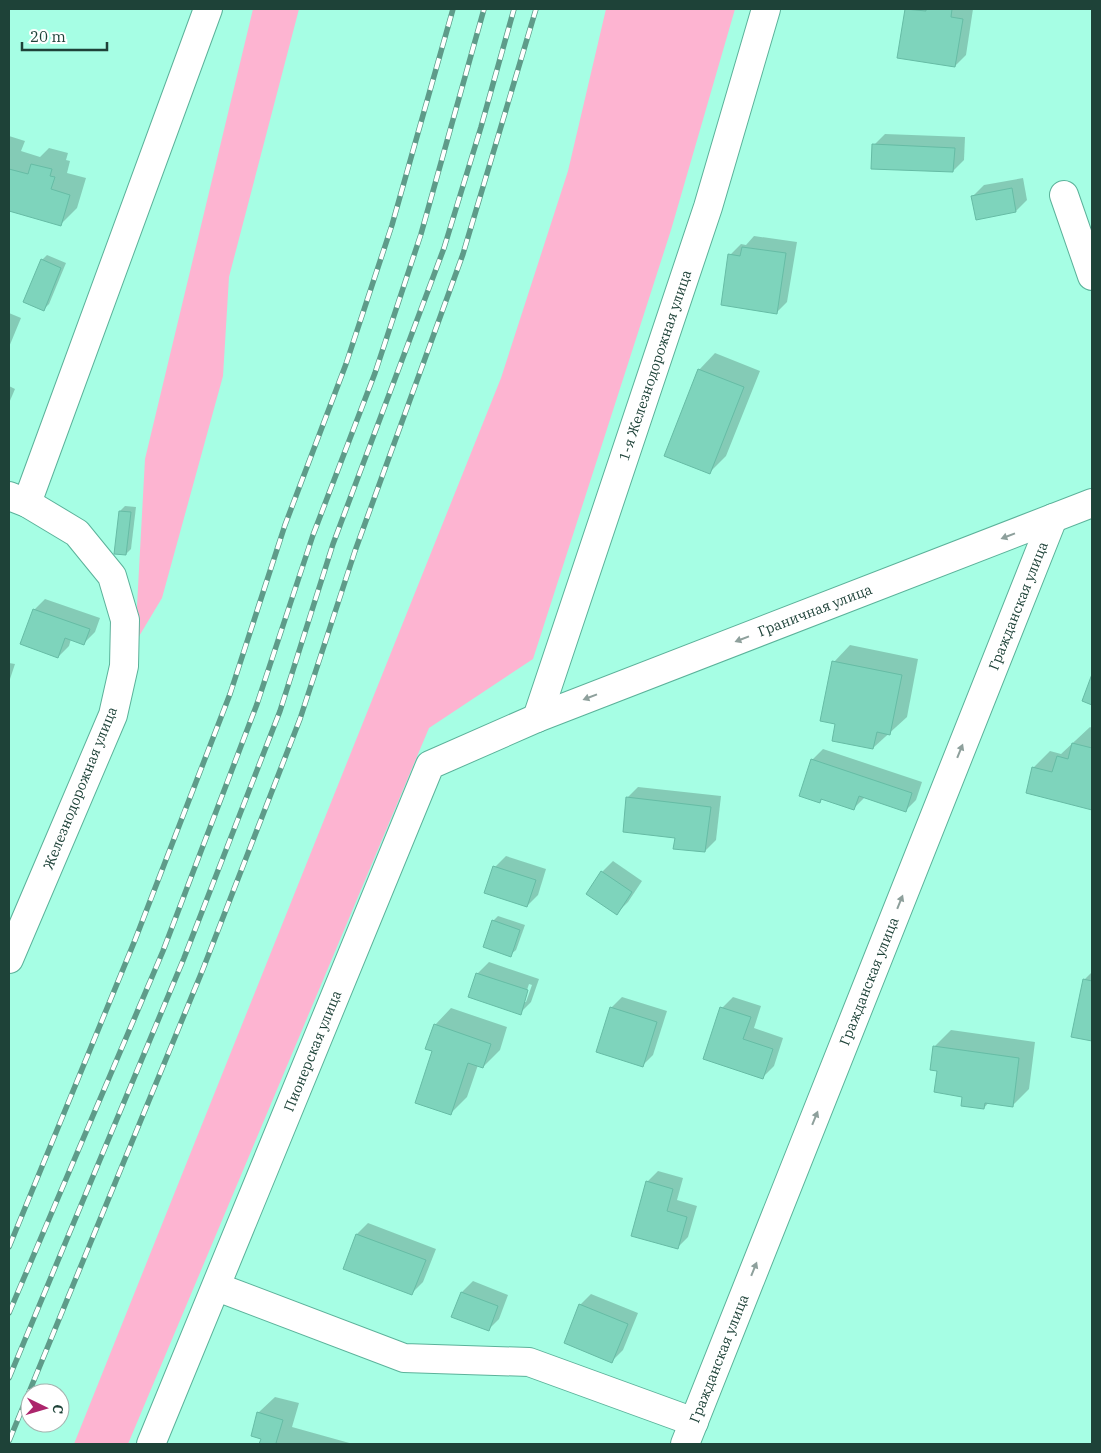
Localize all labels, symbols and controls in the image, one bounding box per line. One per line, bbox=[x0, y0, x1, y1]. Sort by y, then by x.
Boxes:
scale bar bbox=[22, 20, 108, 52]
text: 20 m bbox=[30, 27, 66, 46]
street label: 1-я Железнодорожная улица bbox=[615, 267, 695, 463]
one-way arrow bbox=[1000, 533, 1015, 540]
street label: Гражданская улица bbox=[985, 539, 1052, 673]
street label: Граничная улица bbox=[755, 580, 875, 641]
one-way arrow bbox=[735, 635, 749, 643]
one-way arrow bbox=[582, 693, 597, 701]
street label: Железнодорожная улица bbox=[39, 703, 121, 872]
one-way arrow bbox=[957, 744, 965, 758]
one-way arrow bbox=[897, 895, 905, 909]
street label: Гражданская улица bbox=[835, 914, 903, 1048]
street label: Пионерская улица bbox=[280, 987, 346, 1114]
one-way arrow bbox=[811, 1111, 819, 1125]
one-way arrow bbox=[751, 1262, 759, 1276]
street label: Гражданская улица bbox=[685, 1291, 753, 1425]
north arrow bbox=[20, 1383, 70, 1433]
text: С bbox=[49, 1404, 67, 1415]

